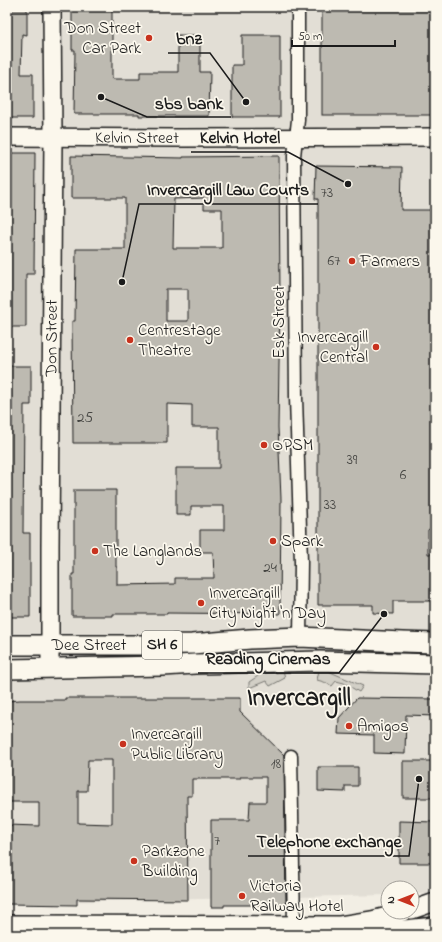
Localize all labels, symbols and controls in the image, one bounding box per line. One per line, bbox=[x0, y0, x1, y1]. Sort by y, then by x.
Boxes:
place label: Don Street Car Park bbox=[63, 16, 142, 61]
scale bar bbox=[292, 22, 395, 48]
callout: bnz bbox=[168, 23, 210, 53]
text: bnz bbox=[176, 27, 202, 53]
text: 50 m bbox=[298, 28, 322, 46]
marker: Don Street Car Park bbox=[144, 33, 154, 43]
callout: sbs bank bbox=[147, 87, 231, 117]
text: sbs bank bbox=[155, 92, 224, 118]
callout: Kelvin Hotel bbox=[191, 122, 288, 152]
street label: Kelvin Street bbox=[95, 125, 179, 151]
text: Kelvin Hotel bbox=[200, 126, 280, 152]
callout: Invercargill Law Courts bbox=[139, 174, 318, 204]
text: Invercargill Law Courts bbox=[147, 178, 309, 205]
house number: 73 bbox=[321, 182, 333, 204]
place label: Farmers bbox=[359, 249, 420, 274]
house number: 67 bbox=[328, 250, 340, 272]
marker: Farmers bbox=[347, 256, 357, 266]
street label: Esk Street bbox=[267, 285, 292, 359]
street label: Don Street bbox=[39, 299, 64, 378]
place label: Centrestage Theatre bbox=[138, 318, 221, 363]
place label: Invercargill Central bbox=[297, 325, 368, 370]
marker: Centrestage Theatre bbox=[125, 335, 135, 345]
marker: Invercargill Central bbox=[371, 342, 381, 352]
house number: 25 bbox=[77, 407, 93, 429]
place label: OPSM bbox=[272, 433, 313, 458]
marker: OPSM bbox=[259, 440, 269, 450]
house number: 39 bbox=[347, 449, 358, 471]
house number: 6 bbox=[400, 464, 407, 486]
house number: 33 bbox=[324, 494, 336, 516]
place label: Spark bbox=[281, 529, 324, 554]
marker: Spark bbox=[268, 536, 278, 546]
place label: The Langlands bbox=[103, 539, 202, 566]
marker: The Langlands bbox=[90, 546, 100, 556]
house number: 24 bbox=[263, 557, 277, 579]
place label: Invercargill City Night 'n Day bbox=[209, 581, 326, 628]
marker: Invercargill City Night 'n Day bbox=[196, 598, 206, 608]
road number: SH 6 bbox=[142, 631, 182, 659]
street label: Dee Street bbox=[51, 633, 127, 658]
callout: Reading Cinemas bbox=[198, 643, 339, 673]
text: Reading Cinemas bbox=[205, 647, 331, 674]
district label: Invercargill bbox=[247, 681, 351, 719]
place label: Amigos bbox=[357, 714, 409, 741]
marker: Amigos bbox=[344, 721, 354, 731]
place label: Invercargill Public Library bbox=[131, 722, 223, 768]
marker: Invercargill Public Library bbox=[118, 739, 128, 749]
house number: 18 bbox=[271, 753, 282, 775]
callout: Telephone exchange bbox=[248, 826, 409, 856]
house number: 7 bbox=[214, 830, 220, 852]
text: Telephone exchange bbox=[257, 830, 402, 857]
place label: Parkzone Building bbox=[141, 839, 205, 886]
marker: Parkzone Building bbox=[129, 856, 139, 866]
place label: Victoria Railway Hotel bbox=[249, 874, 344, 920]
north arrow bbox=[380, 880, 420, 920]
marker: Victoria Railway Hotel bbox=[237, 891, 247, 901]
text: N bbox=[383, 896, 399, 904]

